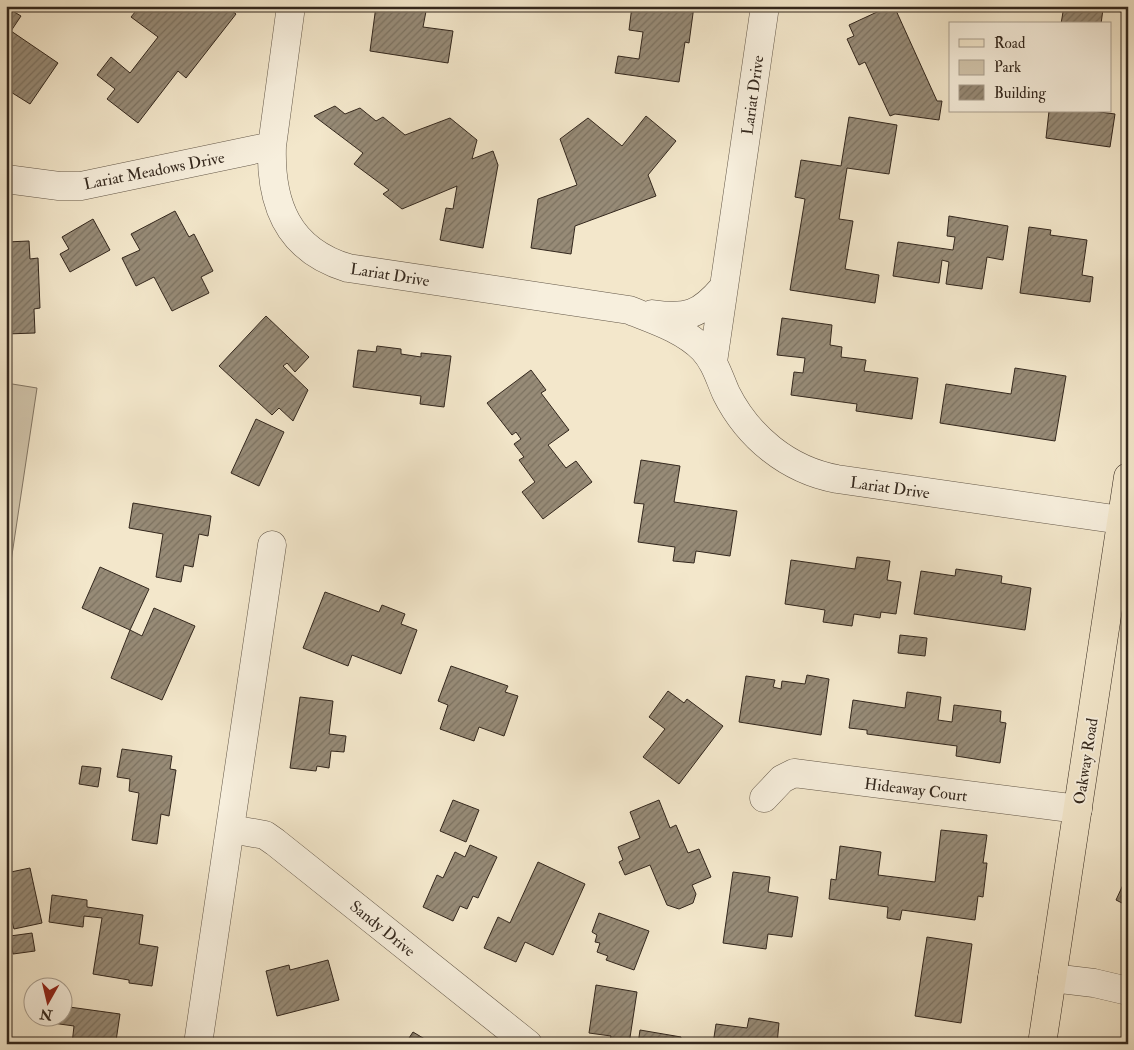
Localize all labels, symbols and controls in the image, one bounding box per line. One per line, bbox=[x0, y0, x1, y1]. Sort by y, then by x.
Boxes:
legend bbox=[949, 22, 1112, 112]
text: Road bbox=[994, 34, 1026, 53]
street label: Lariat Drive bbox=[738, 54, 769, 136]
text: Park bbox=[994, 58, 1021, 77]
text: Building bbox=[994, 84, 1046, 103]
street label: Lariat Meadows Drive bbox=[82, 147, 227, 194]
street label: Lariat Drive bbox=[349, 259, 431, 291]
street label: Lariat Drive bbox=[849, 473, 931, 504]
street label: Oakway Road bbox=[1069, 716, 1103, 806]
street label: Hideaway Court bbox=[863, 774, 969, 806]
street label: Sandy Drive bbox=[346, 896, 419, 961]
north arrow bbox=[22, 978, 72, 1028]
text: N bbox=[38, 1005, 55, 1024]

